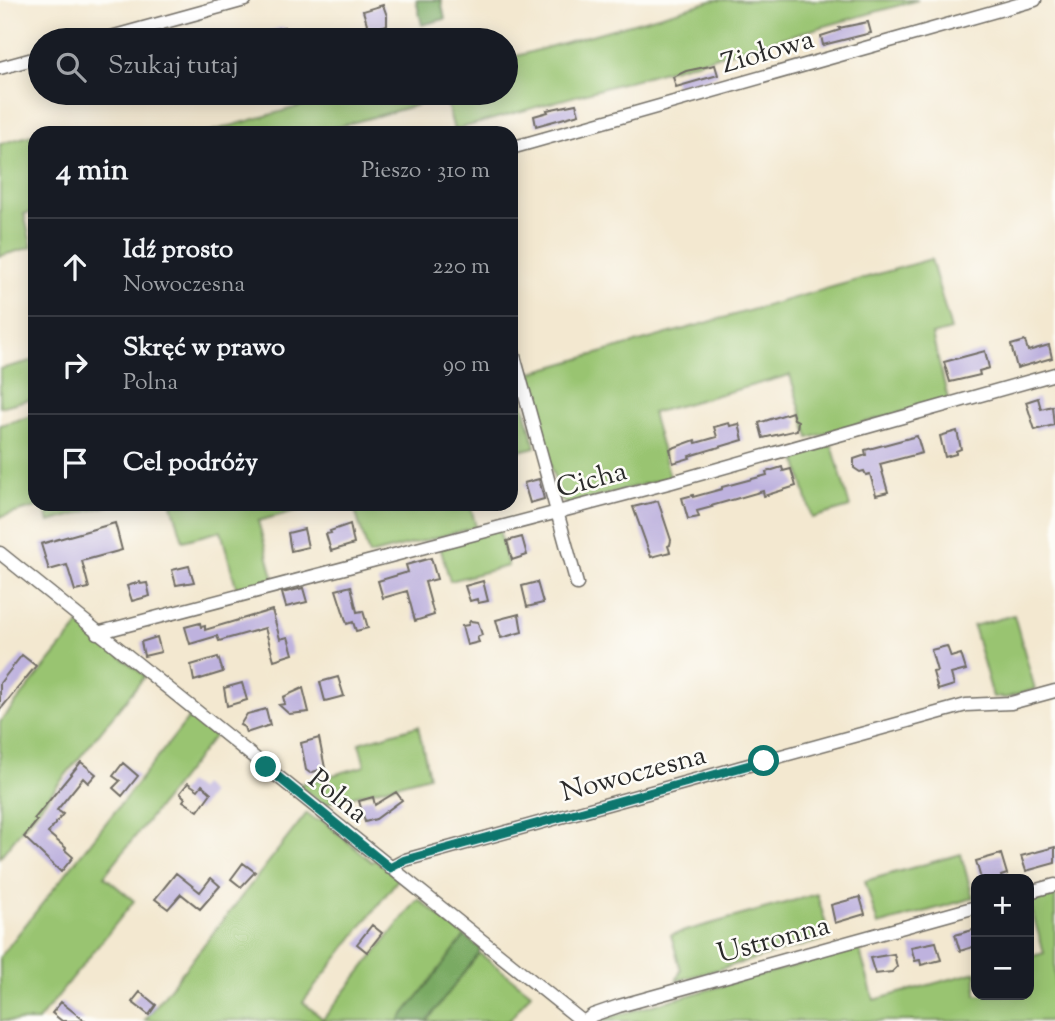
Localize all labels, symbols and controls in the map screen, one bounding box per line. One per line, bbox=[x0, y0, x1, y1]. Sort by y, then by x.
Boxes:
street label: Ziołowa bbox=[717, 21, 819, 85]
search box bbox=[28, 28, 518, 105]
icon: search bbox=[52, 48, 90, 86]
text: Szukaj tutaj bbox=[108, 48, 239, 85]
text: 4 min bbox=[56, 150, 129, 193]
text: Pieszo · 310 m bbox=[361, 155, 490, 188]
text: Idź prosto bbox=[123, 232, 233, 269]
icon: ahead bbox=[56, 248, 94, 286]
text: 220 m bbox=[432, 251, 490, 284]
text: Nowoczesna bbox=[123, 269, 245, 302]
text: Skręć w prawo bbox=[123, 330, 285, 367]
icon: right bbox=[56, 346, 94, 384]
text: 90 m bbox=[443, 349, 490, 382]
text: Polna bbox=[123, 367, 178, 400]
icon: arrive bbox=[56, 444, 94, 482]
text: Cel podróży bbox=[123, 445, 258, 482]
street label: Cicha bbox=[552, 452, 632, 510]
street label: Nowoczesna bbox=[557, 736, 711, 813]
route start bbox=[748, 745, 779, 776]
route end bbox=[250, 751, 281, 782]
street label: Polna bbox=[298, 761, 376, 834]
map controls bbox=[971, 874, 1034, 1000]
button: + bbox=[971, 874, 1034, 937]
street label: Ustronna bbox=[713, 907, 835, 975]
button: − bbox=[971, 937, 1034, 1000]

